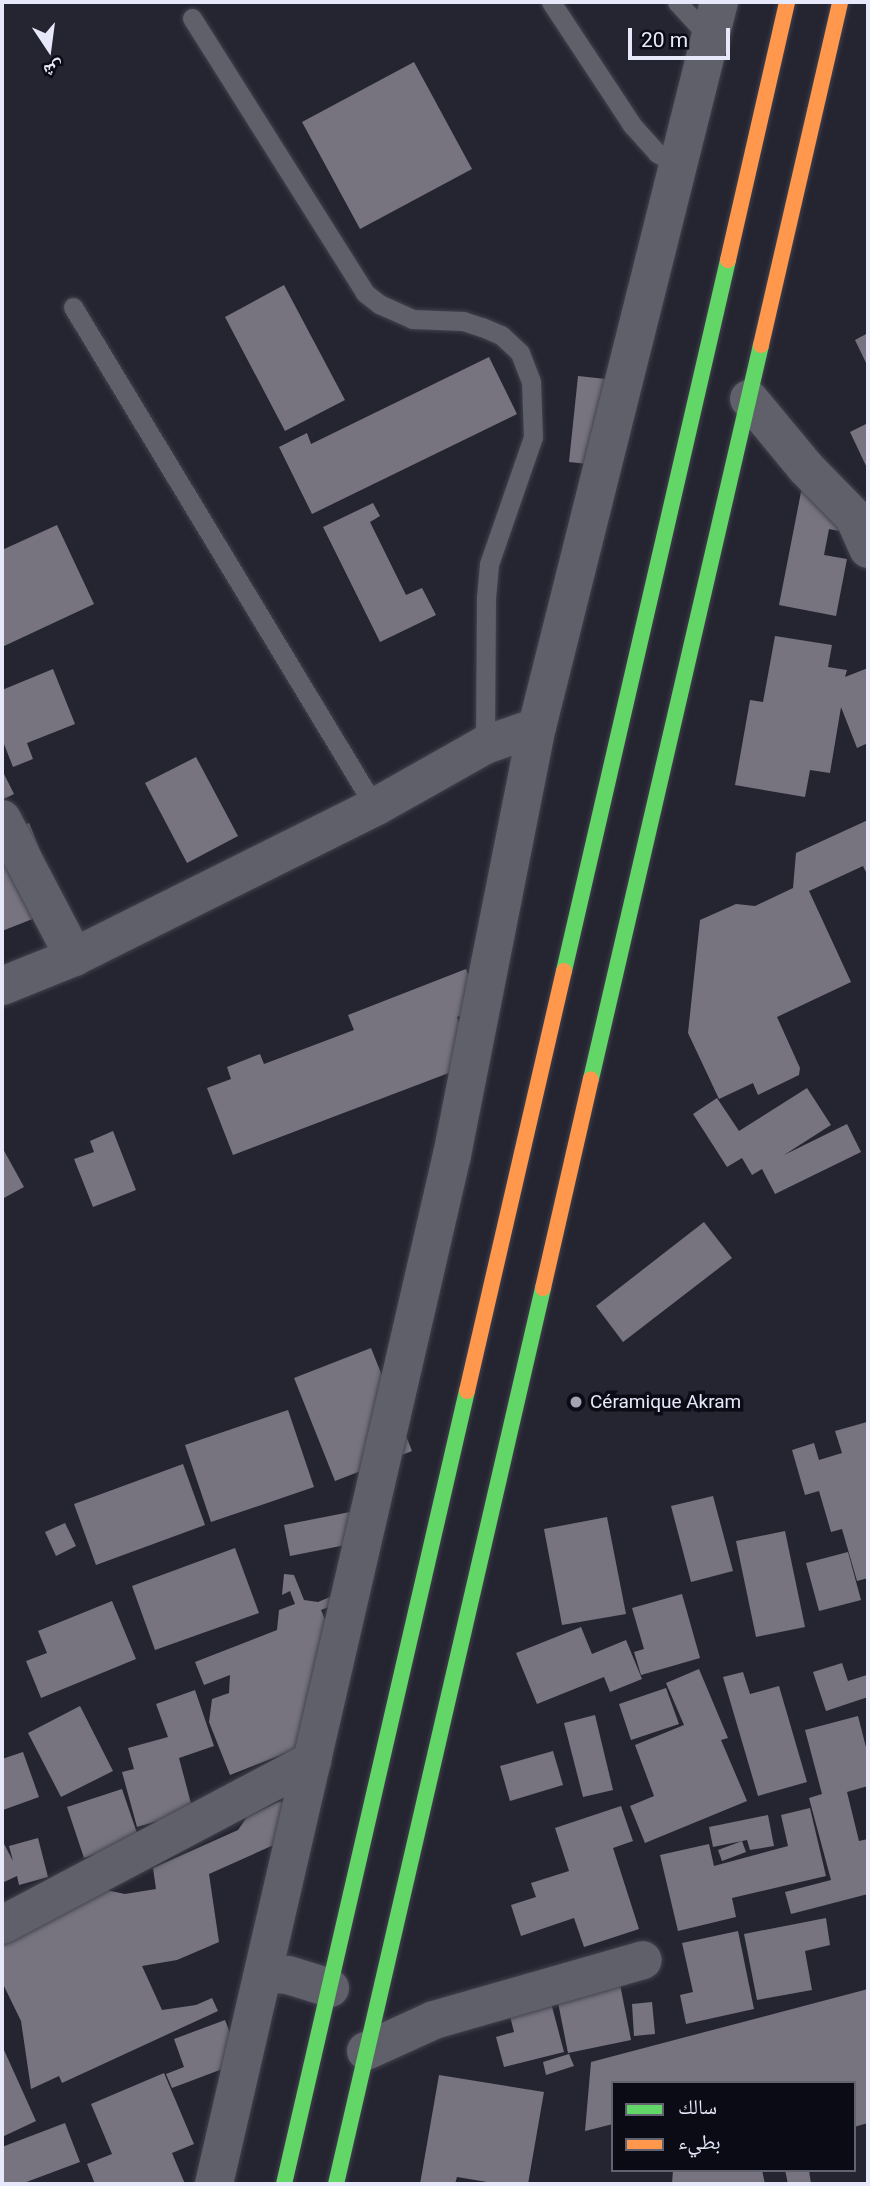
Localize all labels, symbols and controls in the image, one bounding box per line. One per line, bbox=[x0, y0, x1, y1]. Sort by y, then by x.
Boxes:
north arrow bbox=[14, 14, 84, 84]
scale bar bbox=[632, 14, 734, 58]
text: 20 m bbox=[641, 28, 688, 52]
text: ش bbox=[41, 56, 66, 83]
place label: Céramique Akram bbox=[590, 1391, 741, 1413]
marker: Céramique Akram bbox=[568, 1394, 584, 1410]
legend bbox=[611, 2081, 856, 2172]
text: سالك bbox=[678, 2095, 717, 2119]
text: بطيء bbox=[678, 2130, 721, 2154]

